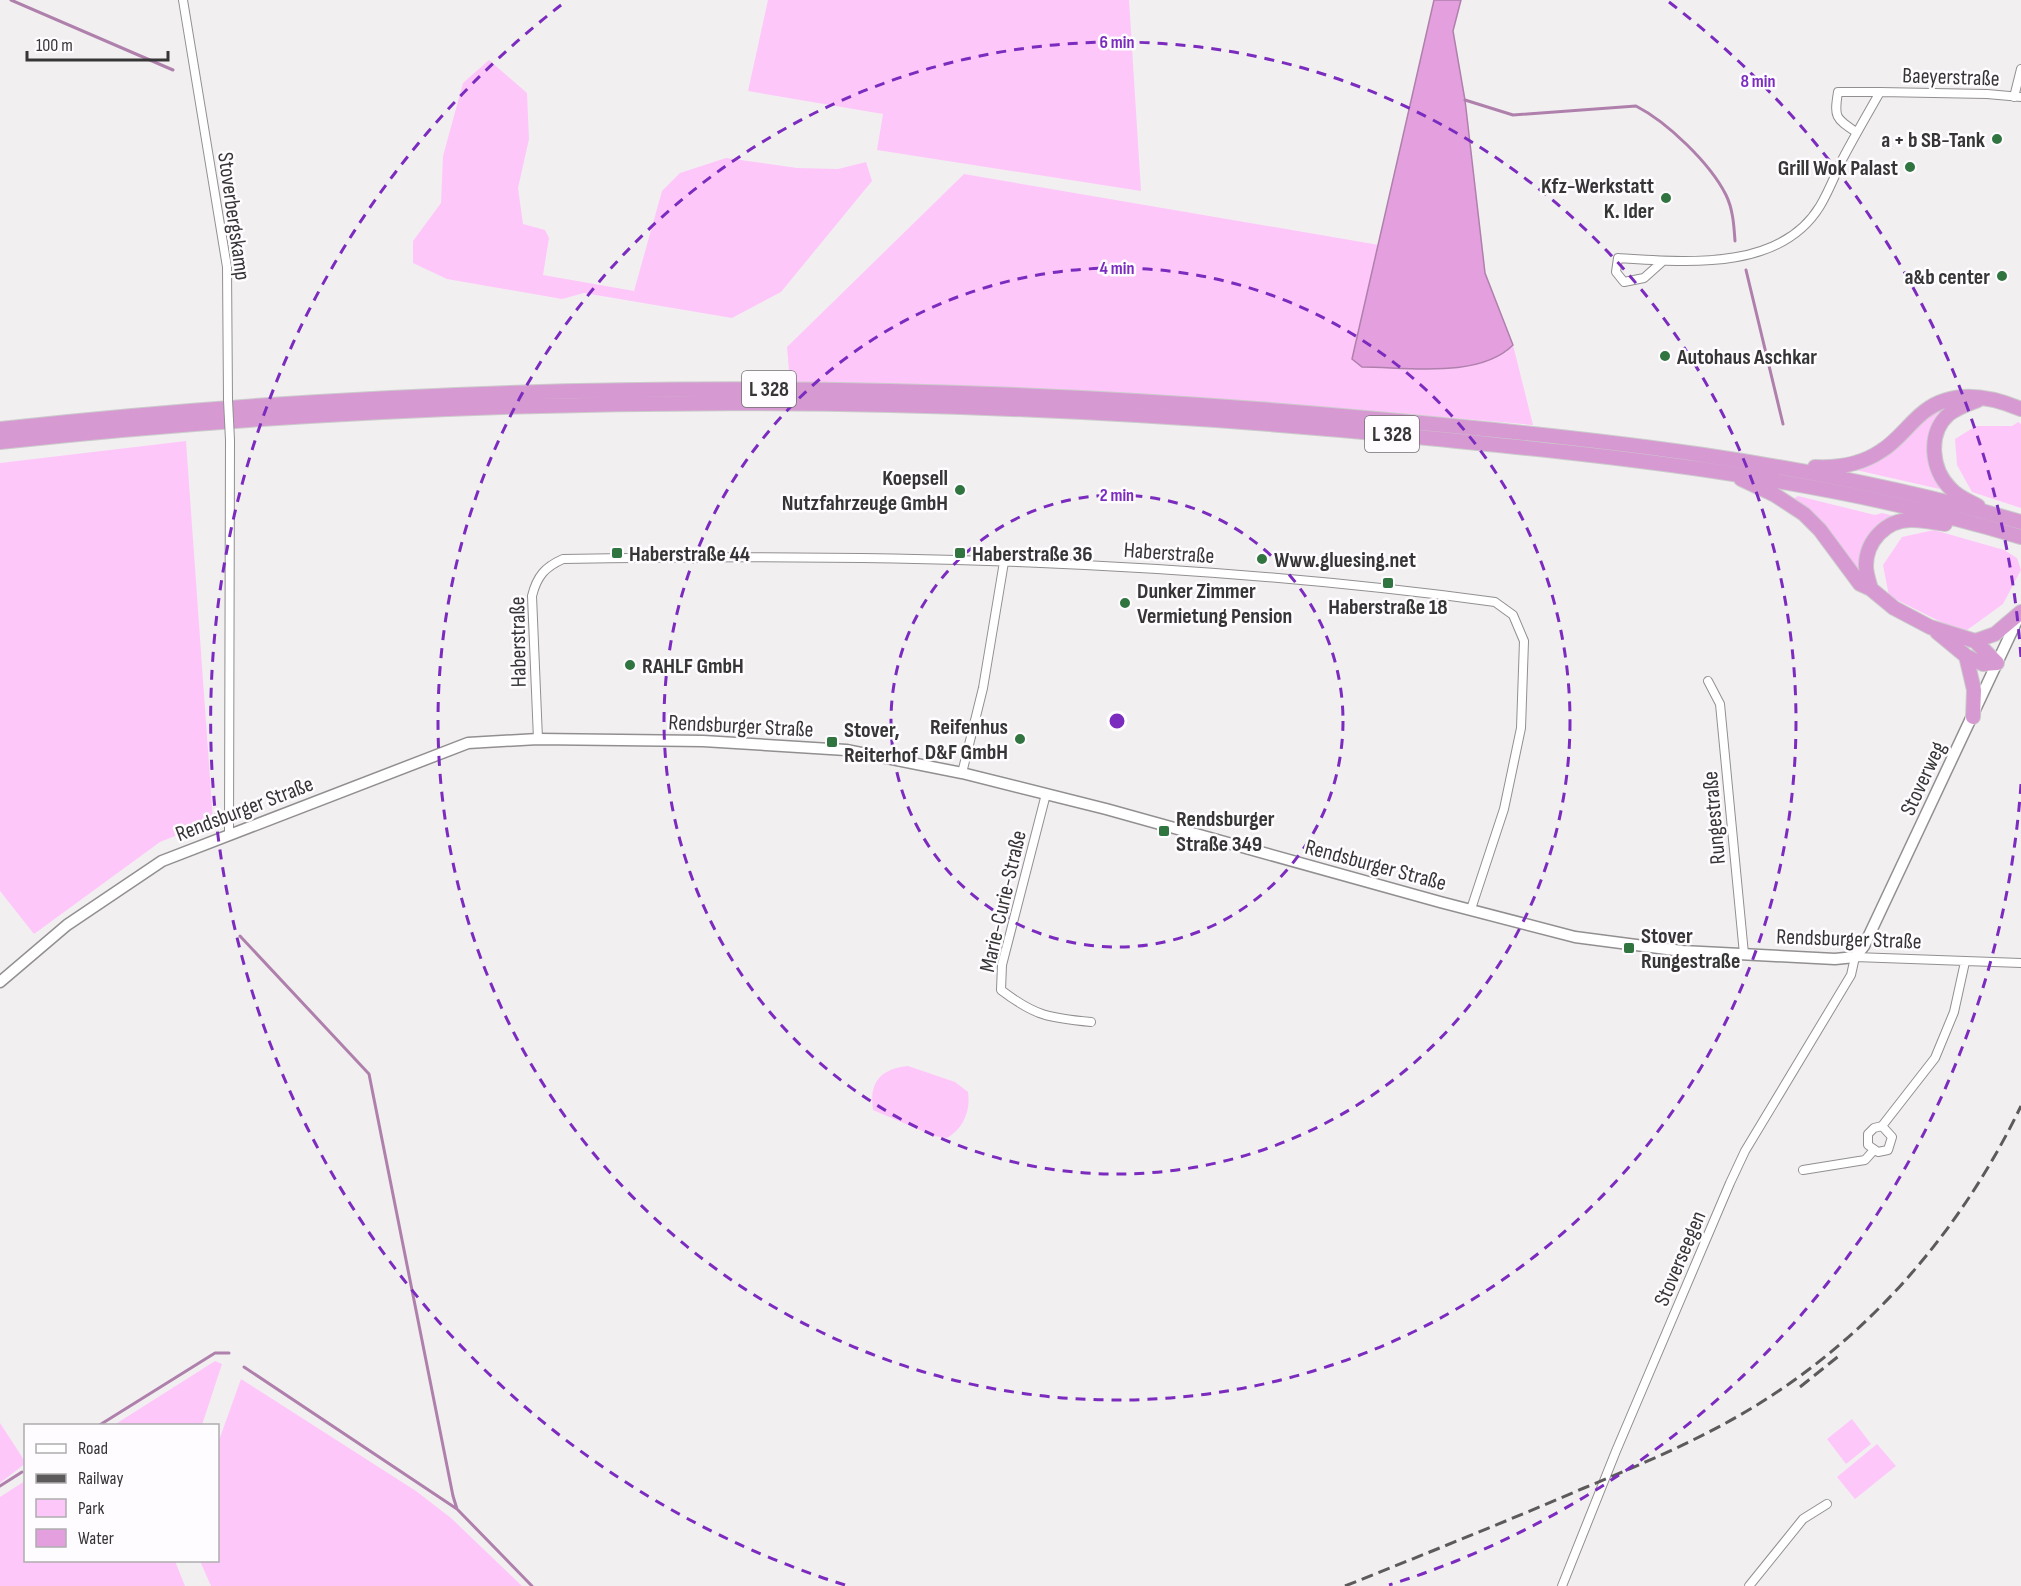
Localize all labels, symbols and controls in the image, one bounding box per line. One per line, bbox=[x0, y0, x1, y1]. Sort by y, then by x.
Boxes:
scale bar bbox=[27, 24, 168, 62]
text: 6 min bbox=[1100, 32, 1134, 53]
text: 100 m bbox=[36, 35, 73, 56]
street label: Baeyerstraße bbox=[1902, 62, 2000, 93]
text: 8 min bbox=[1741, 71, 1775, 92]
place label: a + b SB-Tank bbox=[1881, 127, 1986, 154]
marker: a + b SB-Tank bbox=[1990, 132, 2004, 146]
street label: Stoverbergskamp bbox=[211, 151, 256, 282]
place label: Grill Wok Palast bbox=[1778, 155, 1898, 182]
marker: Grill Wok Palast bbox=[1903, 160, 1917, 174]
place label: Kfz-Werkstatt K. Ider bbox=[1541, 173, 1654, 225]
marker: Kfz-Werkstatt K. Ider bbox=[1659, 191, 1673, 205]
text: 4 min bbox=[1100, 258, 1134, 279]
place label: a&b center bbox=[1904, 264, 1990, 291]
marker: a&b center bbox=[1995, 269, 2009, 283]
place label: Autohaus Aschkar bbox=[1676, 344, 1817, 371]
marker: Autohaus Aschkar bbox=[1658, 349, 1672, 363]
road number: L 328 bbox=[742, 371, 796, 407]
road number: L 328 bbox=[1365, 416, 1419, 452]
place label: Koepsell Nutzfahrzeuge GmbH bbox=[782, 465, 948, 517]
marker: Koepsell Nutzfahrzeuge GmbH bbox=[953, 483, 967, 497]
text: 2 min bbox=[1100, 485, 1134, 506]
street label: Haberstraße bbox=[1123, 537, 1215, 570]
place label: Haberstraße 44 bbox=[629, 541, 750, 568]
place label: Haberstraße 36 bbox=[972, 541, 1093, 568]
marker: Haberstraße 44 bbox=[610, 546, 624, 560]
marker: Haberstraße 36 bbox=[953, 546, 967, 560]
place label: Www.gluesing.net bbox=[1274, 547, 1416, 574]
marker: Www.gluesing.net bbox=[1255, 552, 1269, 566]
marker: Haberstraße 18 bbox=[1381, 576, 1395, 590]
place label: Dunker Zimmer Vermietung Pension bbox=[1137, 578, 1292, 630]
place label: Haberstraße 18 bbox=[1328, 594, 1448, 621]
street label: Haberstraße bbox=[504, 596, 533, 688]
marker: Dunker Zimmer Vermietung Pension bbox=[1118, 596, 1132, 610]
place label: RAHLF GmbH bbox=[642, 653, 744, 680]
marker: RAHLF GmbH bbox=[623, 658, 637, 672]
street label: Rendsburger Straße bbox=[668, 709, 814, 744]
centre of rings bbox=[1107, 711, 1127, 731]
place label: Reifenhus D&F GmbH bbox=[925, 714, 1008, 766]
place label: Stover, Reiterhof bbox=[844, 717, 919, 769]
marker: Reifenhus D&F GmbH bbox=[1013, 732, 1027, 746]
marker: Stover, Reiterhof bbox=[825, 735, 839, 749]
street label: Stoverweg bbox=[1895, 737, 1952, 820]
street label: Rungestraße bbox=[1697, 770, 1732, 866]
street label: Rendsburger Straße bbox=[172, 771, 317, 848]
place label: Rendsburger Straße 349 bbox=[1176, 806, 1275, 858]
marker: Rendsburger Straße 349 bbox=[1157, 824, 1171, 838]
street label: Marie-Curie-Straße bbox=[974, 828, 1033, 975]
street label: Rendsburger Straße bbox=[1302, 834, 1449, 897]
place label: Stover Rungestraße bbox=[1641, 923, 1740, 975]
street label: Rendsburger Straße bbox=[1776, 923, 1922, 956]
marker: Stover Rungestraße bbox=[1622, 941, 1636, 955]
street label: Stoverseegen bbox=[1648, 1207, 1712, 1310]
legend bbox=[24, 1424, 219, 1562]
text: Road bbox=[78, 1438, 108, 1459]
text: Railway bbox=[78, 1468, 123, 1489]
text: Park bbox=[78, 1498, 104, 1519]
text: Water bbox=[78, 1528, 114, 1549]

